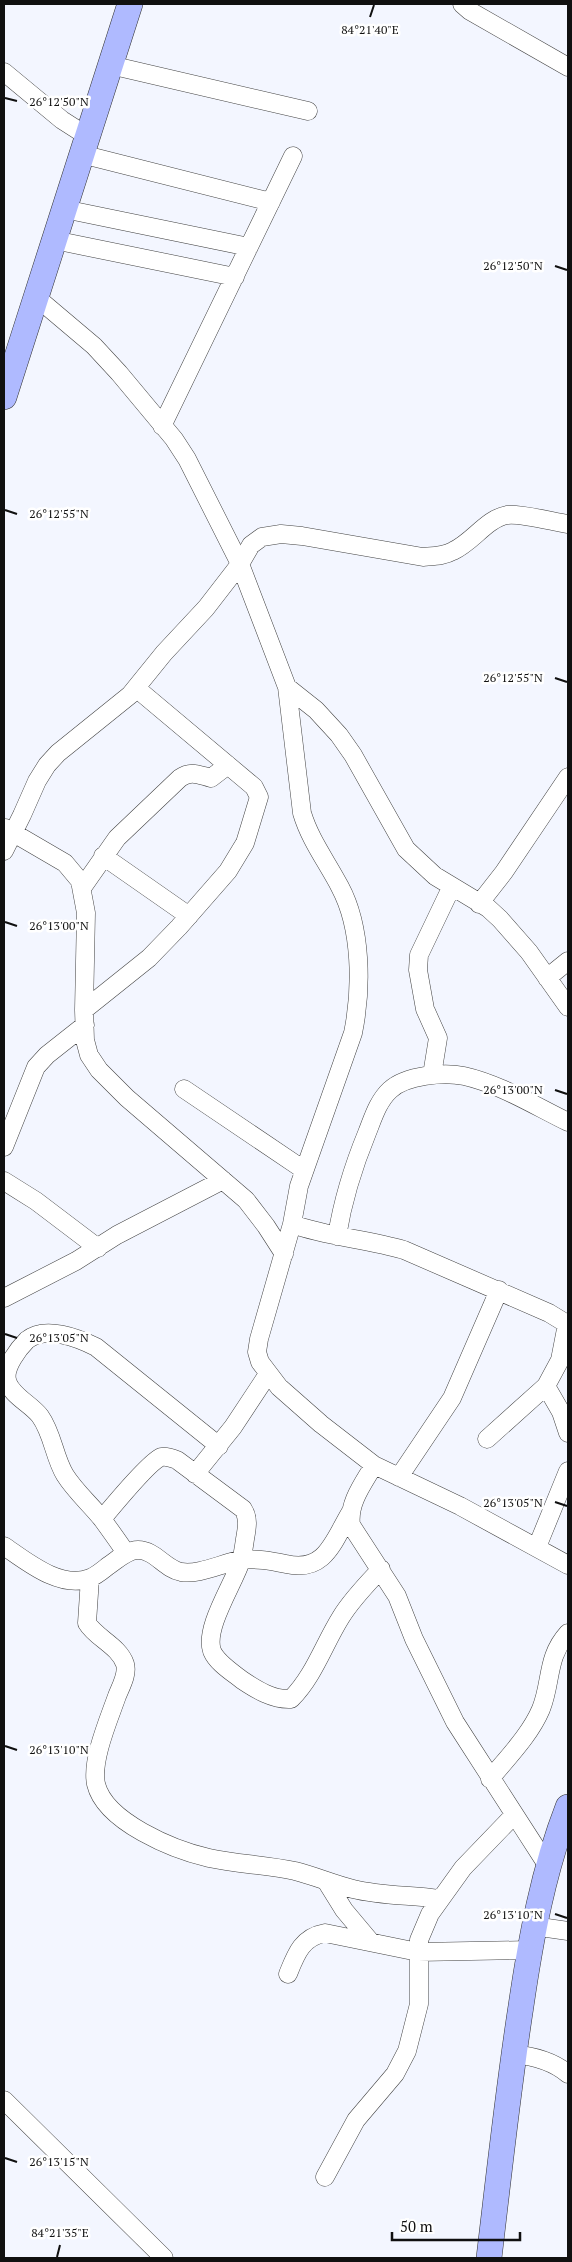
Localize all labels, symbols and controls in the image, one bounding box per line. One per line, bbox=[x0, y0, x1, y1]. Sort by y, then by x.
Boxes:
text: 84°21'40"E bbox=[341, 22, 399, 37]
text: 26°12'50"N bbox=[29, 94, 89, 109]
text: 26°12'50"N bbox=[483, 258, 543, 273]
text: 26°12'55"N bbox=[29, 506, 89, 521]
text: 26°12'55"N bbox=[483, 670, 543, 685]
text: 26°13'00"N bbox=[29, 918, 89, 933]
text: 26°13'00"N bbox=[483, 1082, 543, 1097]
text: 26°13'05"N bbox=[29, 1330, 89, 1345]
text: 26°13'05"N bbox=[483, 1495, 543, 1510]
text: 26°13'10"N bbox=[29, 1742, 89, 1757]
text: 26°13'10"N bbox=[483, 1907, 543, 1922]
text: 26°13'15"N bbox=[29, 2154, 89, 2169]
scale bar bbox=[392, 2210, 520, 2242]
text: 50 m bbox=[400, 2216, 433, 2236]
text: 84°21'35"E bbox=[31, 2225, 89, 2240]

